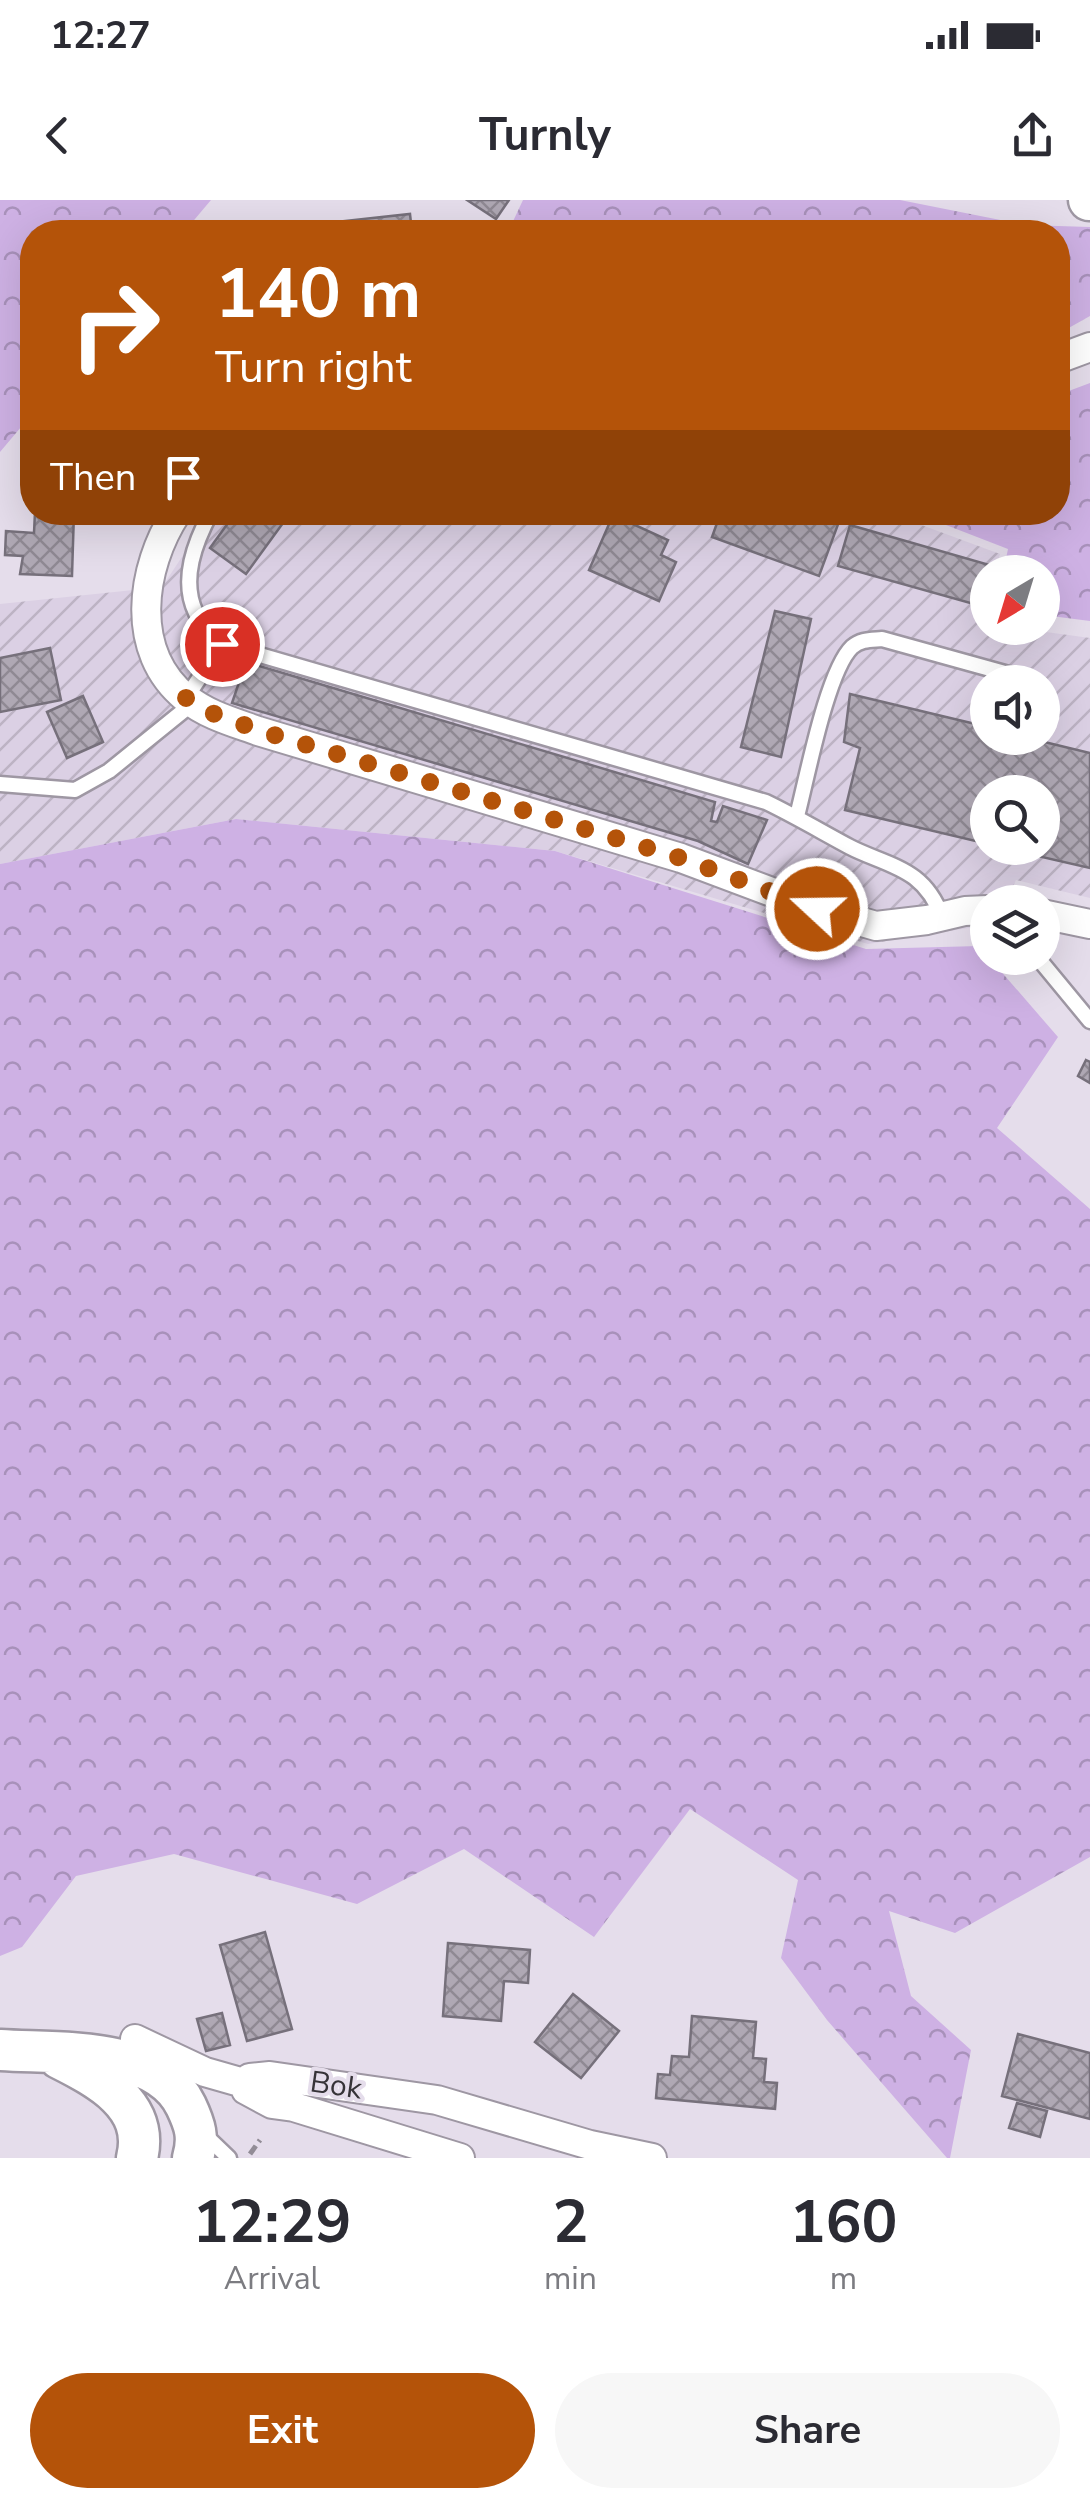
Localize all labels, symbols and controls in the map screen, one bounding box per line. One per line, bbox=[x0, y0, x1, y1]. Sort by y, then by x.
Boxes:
text: 12:27 bbox=[50, 10, 151, 61]
text: Turnly bbox=[479, 105, 611, 166]
icon: back bbox=[30, 108, 85, 163]
icon: share bbox=[1005, 108, 1060, 163]
text: 140 m bbox=[215, 246, 421, 342]
icon: right bbox=[50, 260, 180, 390]
text: Turn right bbox=[215, 337, 412, 398]
icon: arrive bbox=[156, 450, 211, 505]
text: Then bbox=[50, 452, 136, 503]
north arrow bbox=[970, 555, 1060, 645]
map controls bbox=[970, 555, 1060, 975]
pin bbox=[180, 602, 265, 687]
icon: arrive bbox=[195, 617, 250, 672]
button: sound bbox=[970, 665, 1060, 755]
button: search bbox=[970, 775, 1060, 865]
position arrow bbox=[765, 857, 869, 961]
button: layers bbox=[970, 885, 1060, 975]
street label: Bok bbox=[307, 2062, 365, 2110]
text: 12:29 bbox=[193, 2181, 351, 2263]
text: 2 bbox=[552, 2181, 588, 2263]
text: 160 bbox=[789, 2181, 897, 2263]
text: Arrival bbox=[224, 2257, 320, 2300]
text: min bbox=[544, 2257, 597, 2300]
text: m bbox=[830, 2257, 857, 2300]
button: Exit bbox=[30, 2373, 535, 2488]
button: Share bbox=[555, 2373, 1060, 2488]

